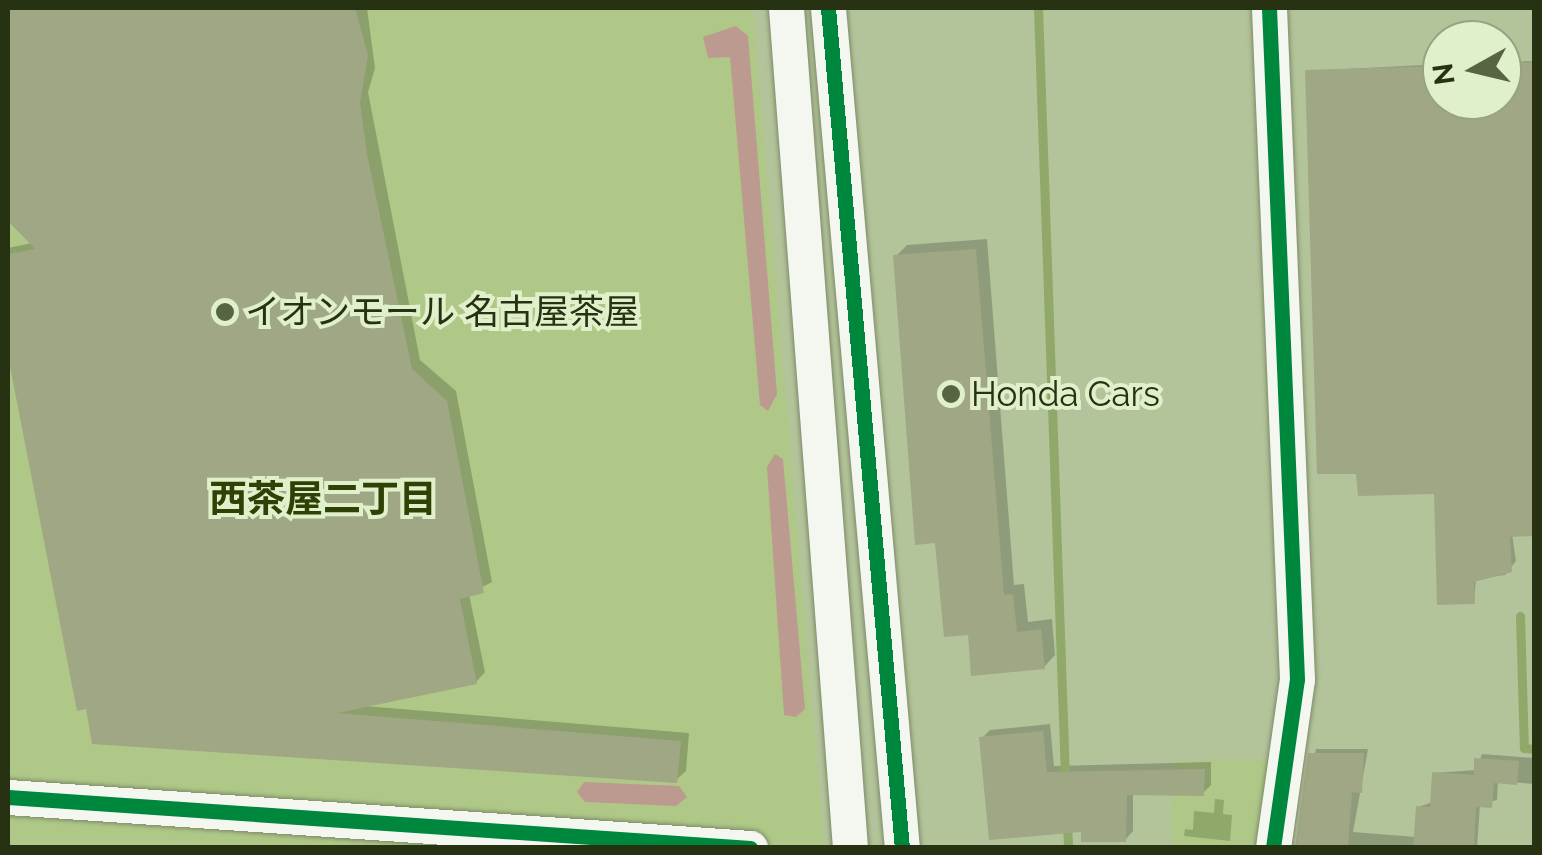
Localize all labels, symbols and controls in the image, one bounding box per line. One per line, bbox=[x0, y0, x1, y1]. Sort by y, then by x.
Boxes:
north arrow bbox=[1422, 20, 1522, 120]
text: N bbox=[1426, 61, 1462, 87]
place label: イオンモール 名古屋茶屋 bbox=[245, 291, 639, 333]
marker: イオンモール 名古屋茶屋 bbox=[214, 301, 236, 323]
place label: Honda Cars bbox=[971, 373, 1160, 415]
marker: Honda Cars bbox=[940, 383, 962, 405]
district label: 西茶屋二丁目 bbox=[209, 476, 437, 522]

